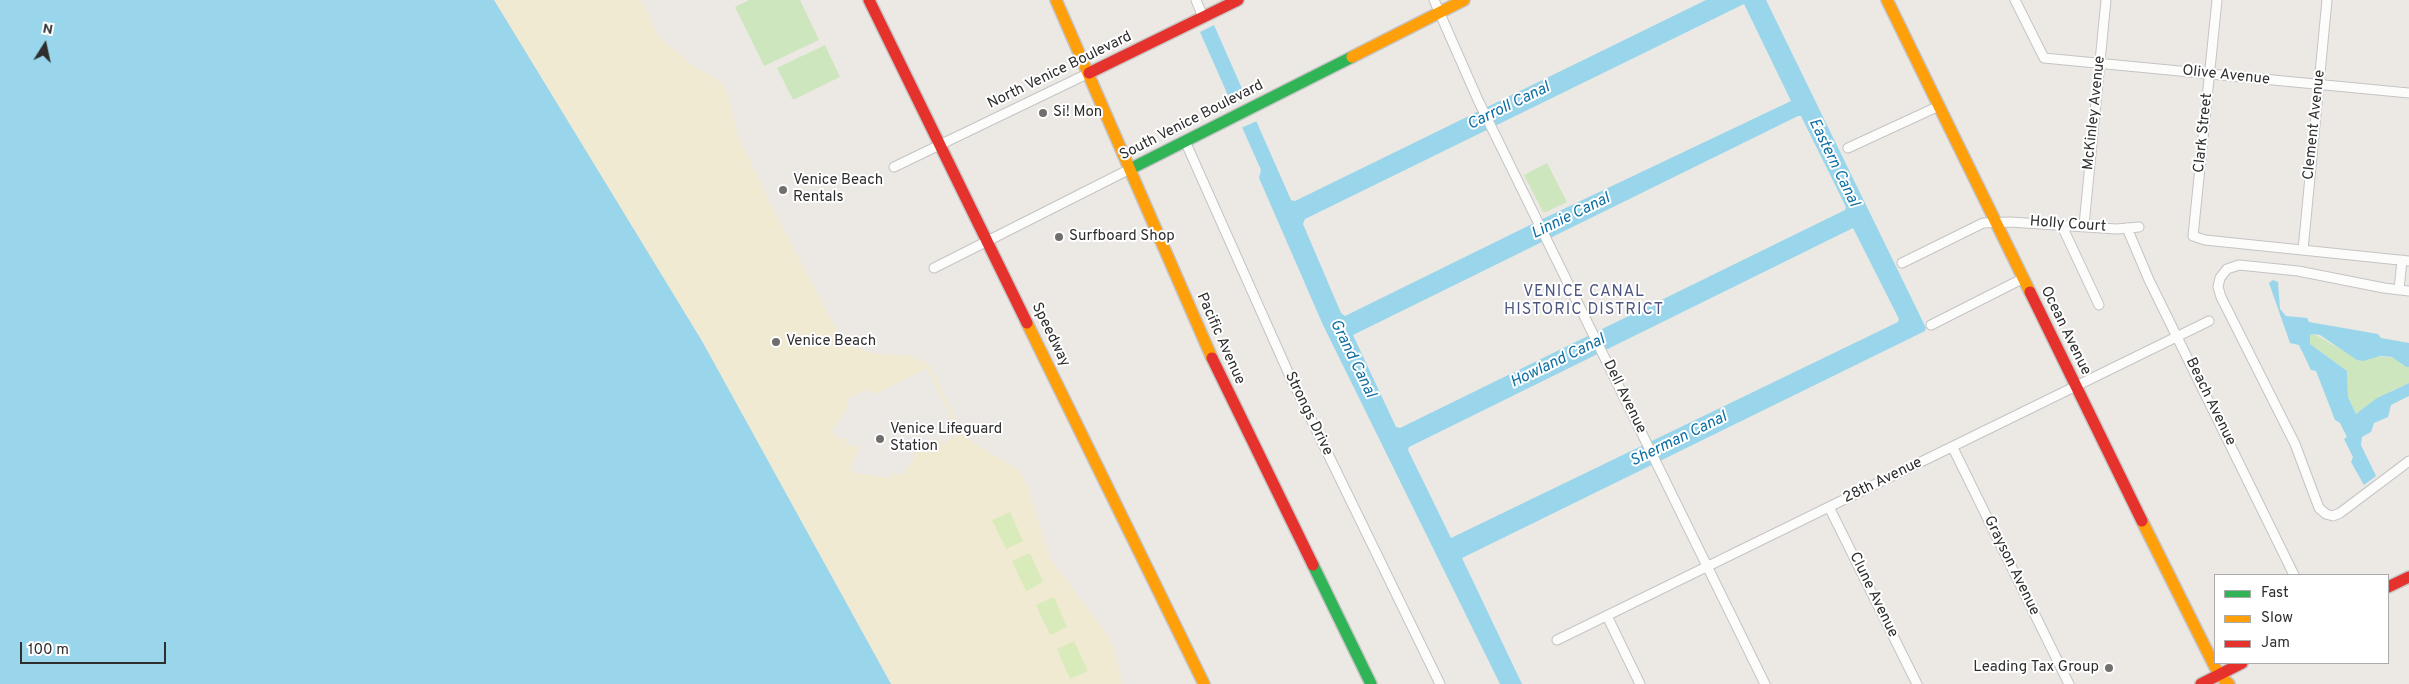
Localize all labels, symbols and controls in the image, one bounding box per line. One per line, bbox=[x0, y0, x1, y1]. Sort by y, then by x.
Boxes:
north arrow bbox=[20, 20, 70, 70]
text: N bbox=[41, 20, 54, 39]
street label: North Venice Boulevard bbox=[985, 28, 1135, 114]
street label: McKinley Avenue bbox=[2080, 55, 2110, 171]
street label: Olive Avenue bbox=[2181, 62, 2271, 90]
street label: Clement Avenue bbox=[2300, 69, 2330, 181]
street label: South Venice Boulevard bbox=[1117, 77, 1267, 165]
water label: Carroll Canal bbox=[1465, 79, 1553, 135]
street label: Clark Street bbox=[2191, 92, 2217, 174]
place label: Si! Mon bbox=[1053, 104, 1102, 122]
marker: Si! Mon bbox=[1037, 107, 1049, 119]
water label: Eastern Canal bbox=[1803, 116, 1863, 210]
place label: Venice Beach Rentals bbox=[793, 172, 883, 207]
marker: Venice Beach Rentals bbox=[777, 184, 789, 196]
water label: Linnie Canal bbox=[1529, 190, 1613, 244]
street label: Holly Court bbox=[2029, 213, 2107, 237]
place label: Surfboard Shop bbox=[1069, 228, 1175, 246]
marker: Surfboard Shop bbox=[1053, 231, 1065, 243]
district label: VENICE CANAL HISTORIC DISTRICT bbox=[1502, 283, 1666, 321]
street label: Ocean Avenue bbox=[2036, 284, 2094, 378]
street label: Pacific Avenue bbox=[1192, 290, 1248, 388]
street label: Speedway bbox=[1027, 300, 1073, 370]
water label: Grand Canal bbox=[1325, 317, 1379, 401]
water label: Howland Canal bbox=[1508, 331, 1608, 393]
place label: Venice Beach bbox=[786, 333, 876, 351]
marker: Venice Beach bbox=[770, 336, 782, 348]
street label: Beach Avenue bbox=[2181, 355, 2239, 449]
street label: Dell Avenue bbox=[1598, 357, 1650, 437]
street label: Strongs Drive bbox=[1280, 369, 1336, 459]
water label: Sherman Canal bbox=[1627, 408, 1731, 472]
place label: Venice Lifeguard Station bbox=[890, 421, 1002, 456]
marker: Venice Lifeguard Station bbox=[874, 433, 886, 445]
street label: 28th Avenue bbox=[1841, 454, 1925, 508]
street label: Grayson Avenue bbox=[1979, 513, 2043, 619]
street label: Clune Avenue bbox=[1845, 549, 1901, 641]
legend bbox=[2214, 574, 2389, 664]
text: Fast bbox=[2261, 584, 2289, 603]
text: Slow bbox=[2261, 609, 2293, 628]
scale bar bbox=[22, 632, 169, 664]
text: Jam bbox=[2261, 634, 2290, 653]
text: 100 m bbox=[28, 641, 69, 660]
place label: Leading Tax Group bbox=[1973, 659, 2099, 677]
marker: Leading Tax Group bbox=[2103, 662, 2115, 674]

